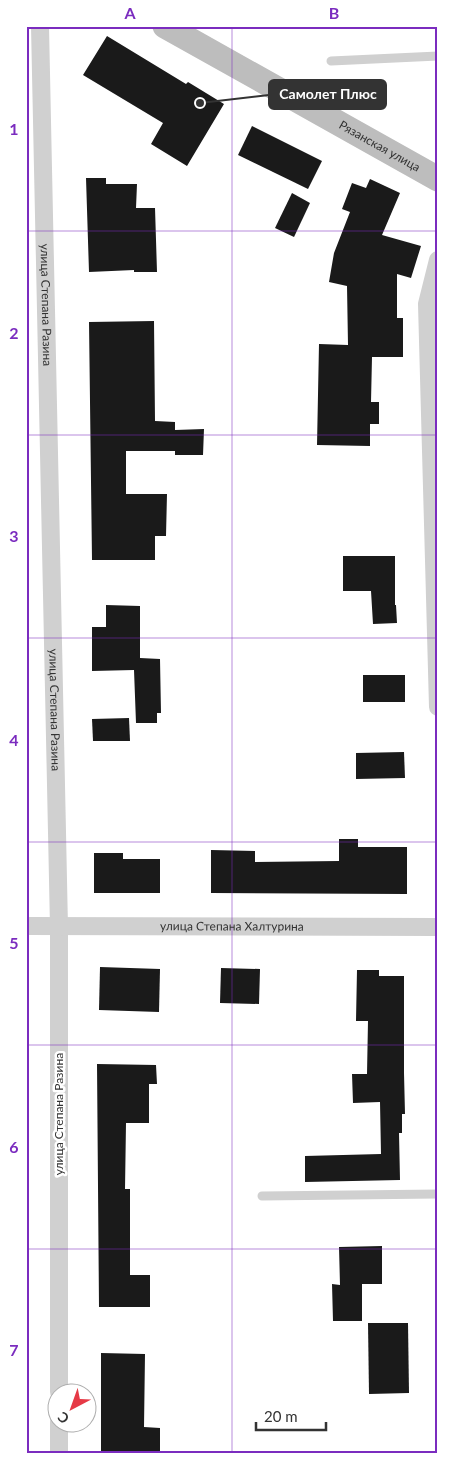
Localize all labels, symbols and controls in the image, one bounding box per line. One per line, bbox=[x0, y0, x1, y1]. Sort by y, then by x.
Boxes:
text: A bbox=[123, 3, 136, 22]
text: B bbox=[329, 3, 339, 22]
callout: Самолет Плюс bbox=[269, 80, 386, 109]
text: Самолет Плюс bbox=[279, 85, 377, 102]
street label: Рязанская улица bbox=[337, 117, 423, 175]
text: 1 bbox=[9, 119, 19, 138]
street label: улица Степана Разина bbox=[38, 244, 55, 366]
text: 2 bbox=[9, 323, 19, 342]
text: 3 bbox=[9, 526, 19, 545]
street label: улица Степана Разина bbox=[46, 648, 64, 771]
text: 4 bbox=[9, 730, 19, 749]
street label: улица Степана Халтурина bbox=[160, 918, 304, 934]
text: 5 bbox=[9, 933, 19, 952]
street label: улица Степана Разина bbox=[51, 1053, 66, 1175]
text: 6 bbox=[9, 1137, 19, 1156]
text: 7 bbox=[9, 1340, 19, 1359]
north arrow bbox=[48, 1382, 98, 1432]
scale bar bbox=[256, 1400, 326, 1432]
text: 20 m bbox=[264, 1407, 298, 1425]
text: С bbox=[54, 1408, 72, 1428]

